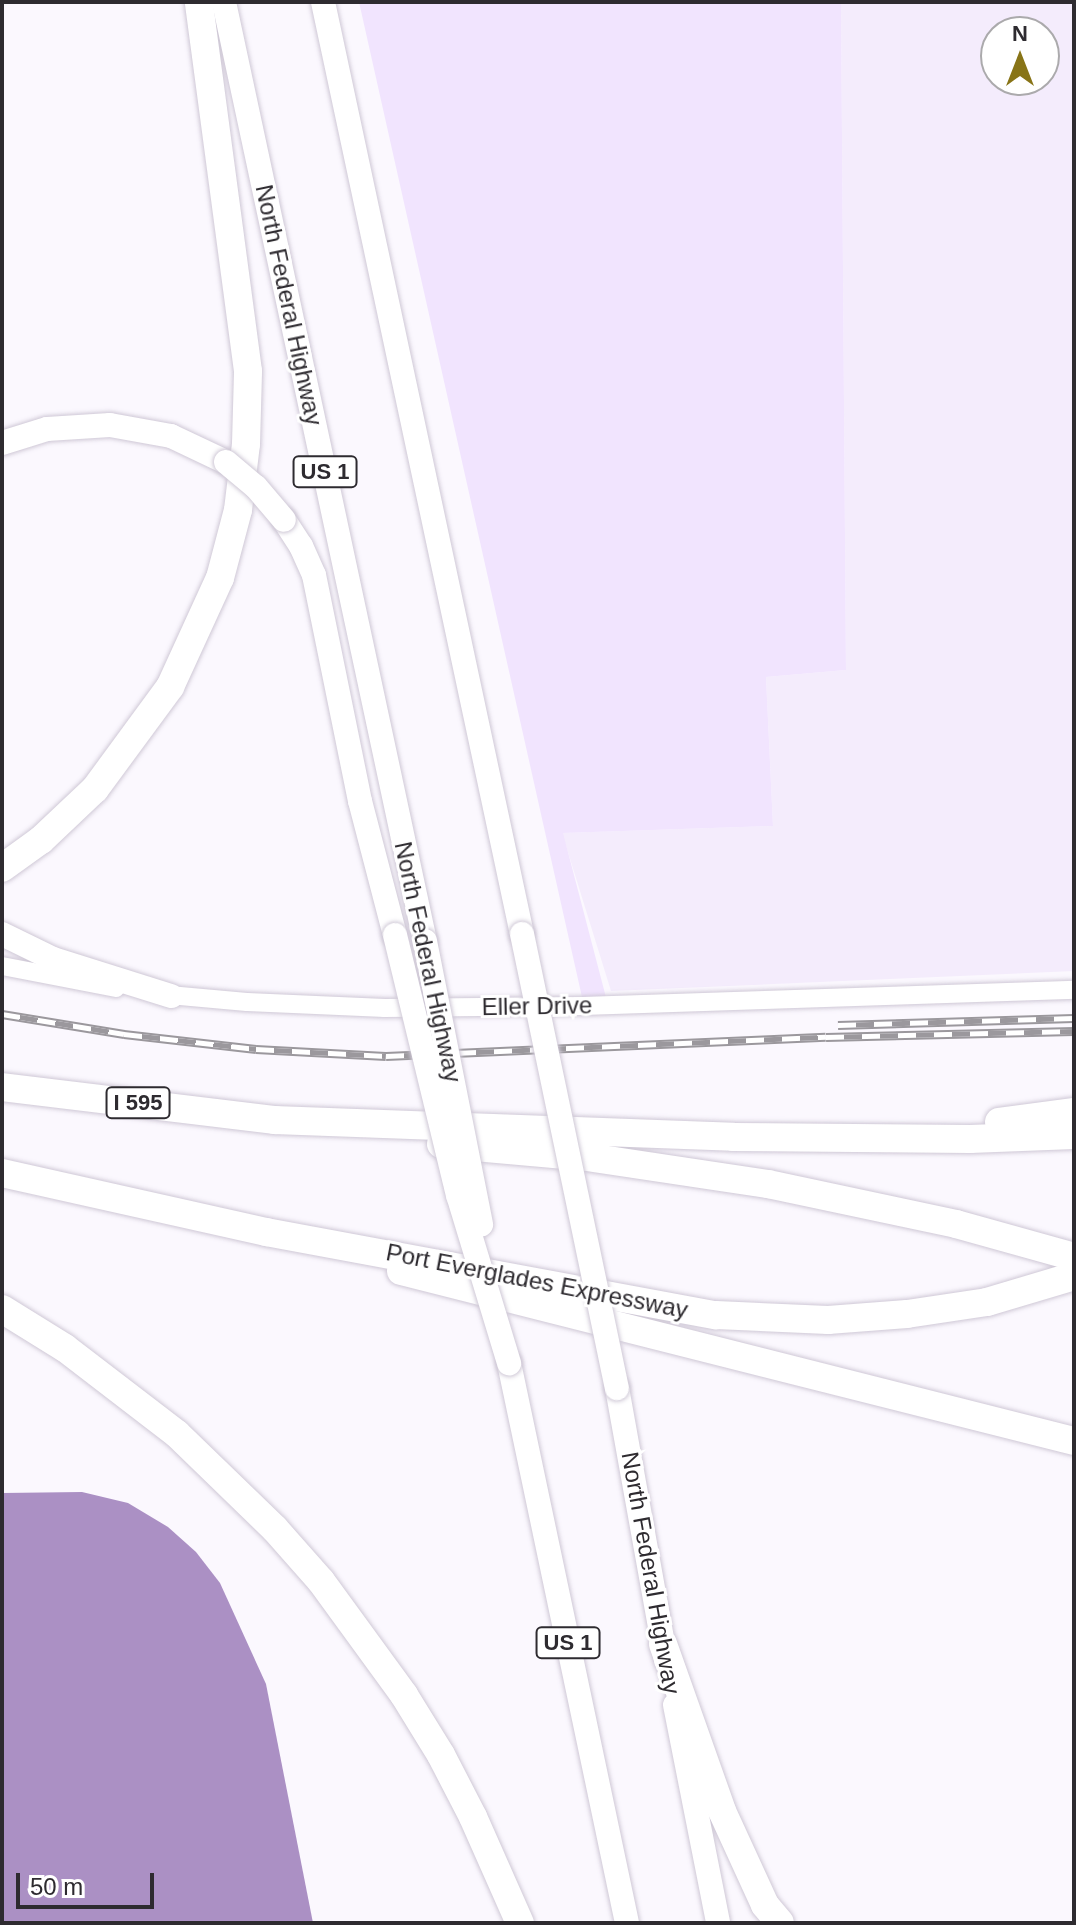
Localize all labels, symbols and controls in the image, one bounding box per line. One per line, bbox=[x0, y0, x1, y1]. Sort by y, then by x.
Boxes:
north arrow bbox=[980, 16, 1060, 96]
text: N bbox=[1012, 21, 1028, 46]
street label: North Federal Highway bbox=[249, 182, 329, 428]
road number: US 1 bbox=[291, 454, 359, 490]
street label: North Federal Highway bbox=[388, 839, 468, 1085]
street label: Eller Drive bbox=[481, 991, 593, 1021]
road number: I 595 bbox=[104, 1085, 172, 1121]
street label: Port Everglades Expressway bbox=[384, 1238, 690, 1324]
street label: North Federal Highway bbox=[616, 1450, 686, 1696]
road number: US 1 bbox=[534, 1625, 602, 1661]
scale bar bbox=[20, 1857, 158, 1907]
text: 50 m bbox=[30, 1873, 83, 1900]

